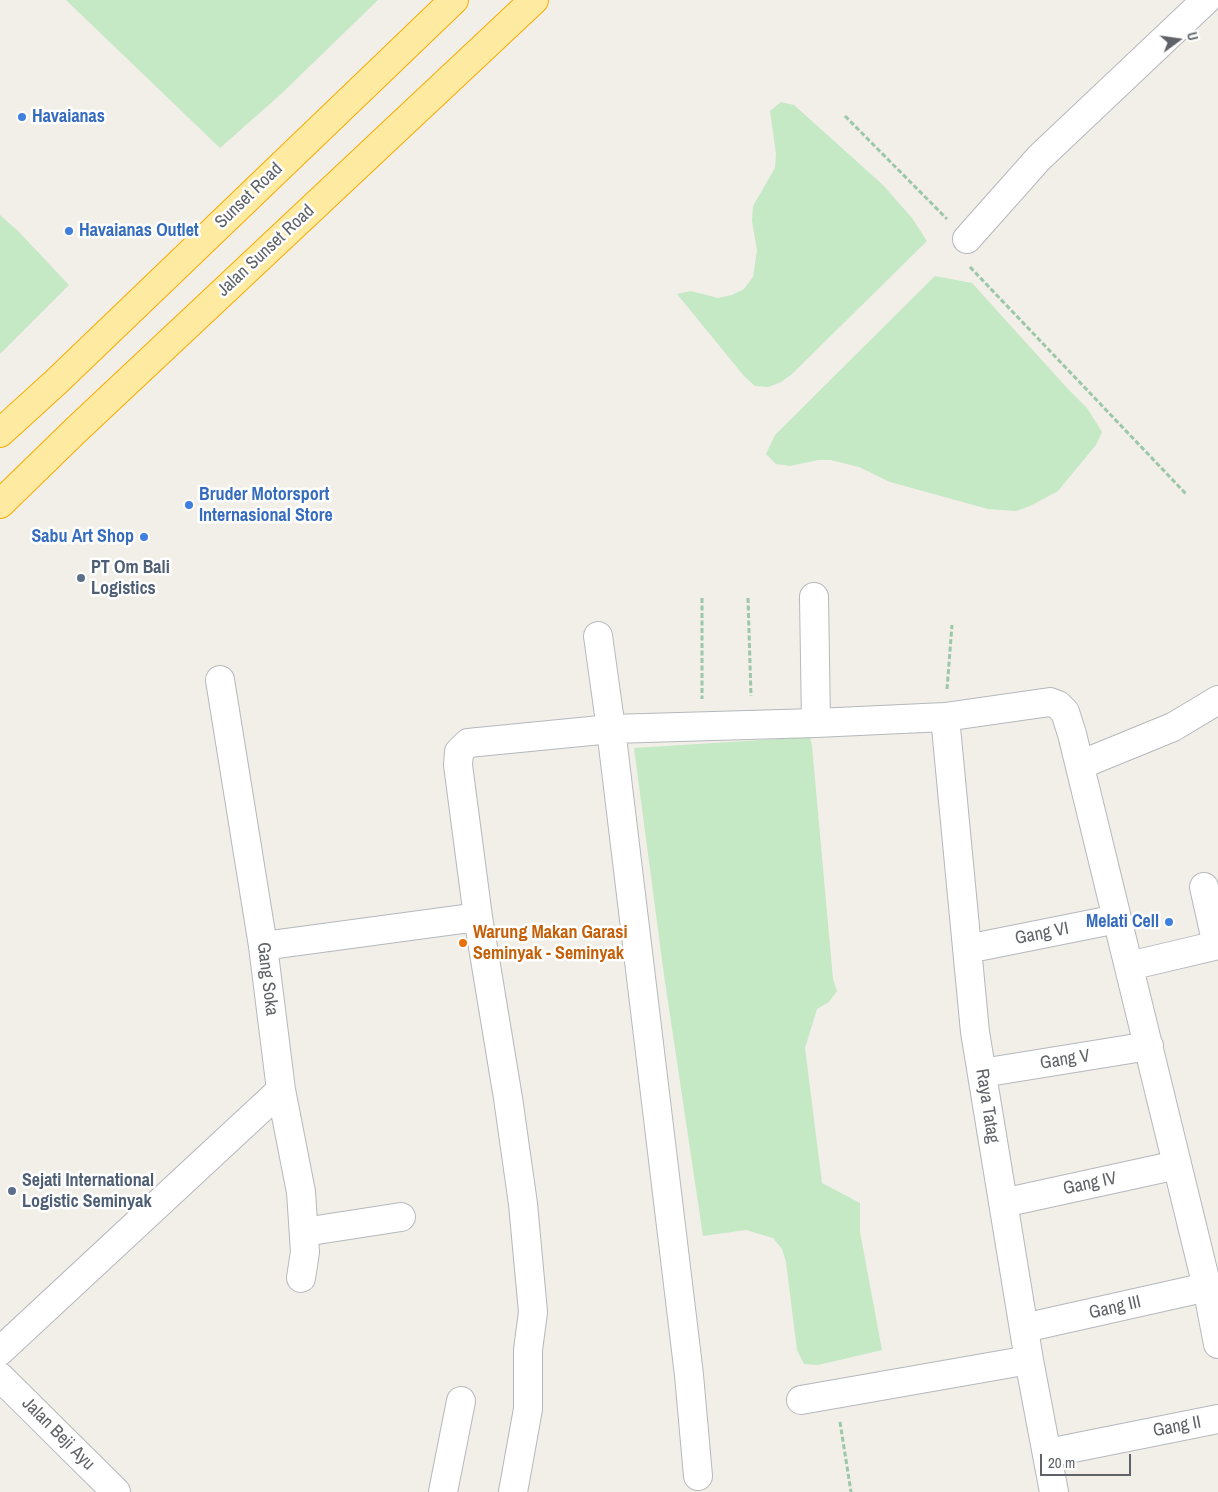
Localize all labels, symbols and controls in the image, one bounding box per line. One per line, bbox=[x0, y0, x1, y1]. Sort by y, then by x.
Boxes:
north arrow bbox=[1153, 15, 1203, 65]
text: U bbox=[1183, 30, 1202, 43]
place label: Havaianas bbox=[32, 106, 105, 128]
marker: Havaianas bbox=[16, 111, 28, 123]
street label: Sunset Road bbox=[211, 159, 287, 233]
street label: Jalan Sunset Road bbox=[213, 201, 319, 301]
place label: Havaianas Outlet bbox=[79, 220, 199, 242]
marker: Havaianas Outlet bbox=[63, 225, 75, 237]
place label: Bruder Motorsport Internasional Store bbox=[199, 484, 333, 526]
marker: Bruder Motorsport Internasional Store bbox=[183, 499, 195, 511]
place label: Sabu Art Shop bbox=[31, 526, 134, 548]
marker: Sabu Art Shop bbox=[138, 531, 150, 543]
place label: PT Om Bali Logistics bbox=[91, 557, 170, 600]
marker: PT Om Bali Logistics bbox=[75, 572, 87, 584]
place label: Melati Cell bbox=[1086, 911, 1159, 933]
marker: Melati Cell bbox=[1163, 916, 1175, 928]
street label: Gang VI bbox=[1013, 918, 1071, 950]
place label: Warung Makan Garasi Seminyak - Seminyak bbox=[473, 922, 627, 964]
marker: Warung Makan Garasi Seminyak - Seminyak bbox=[457, 937, 469, 949]
street label: Gang Soka bbox=[252, 941, 282, 1017]
street label: Gang V bbox=[1039, 1045, 1091, 1075]
street label: Raya Tatag bbox=[970, 1067, 1004, 1145]
street label: Gang IV bbox=[1061, 1168, 1119, 1200]
place label: Sejati International Logistic Seminyak bbox=[22, 1170, 154, 1212]
marker: Sejati International Logistic Seminyak bbox=[6, 1185, 18, 1197]
street label: Gang III bbox=[1087, 1292, 1143, 1324]
street label: Jalan Beji Ayu bbox=[17, 1393, 99, 1475]
street label: Gang II bbox=[1151, 1412, 1203, 1442]
scale bar bbox=[1043, 1444, 1134, 1476]
text: 20 m bbox=[1048, 1452, 1075, 1473]

